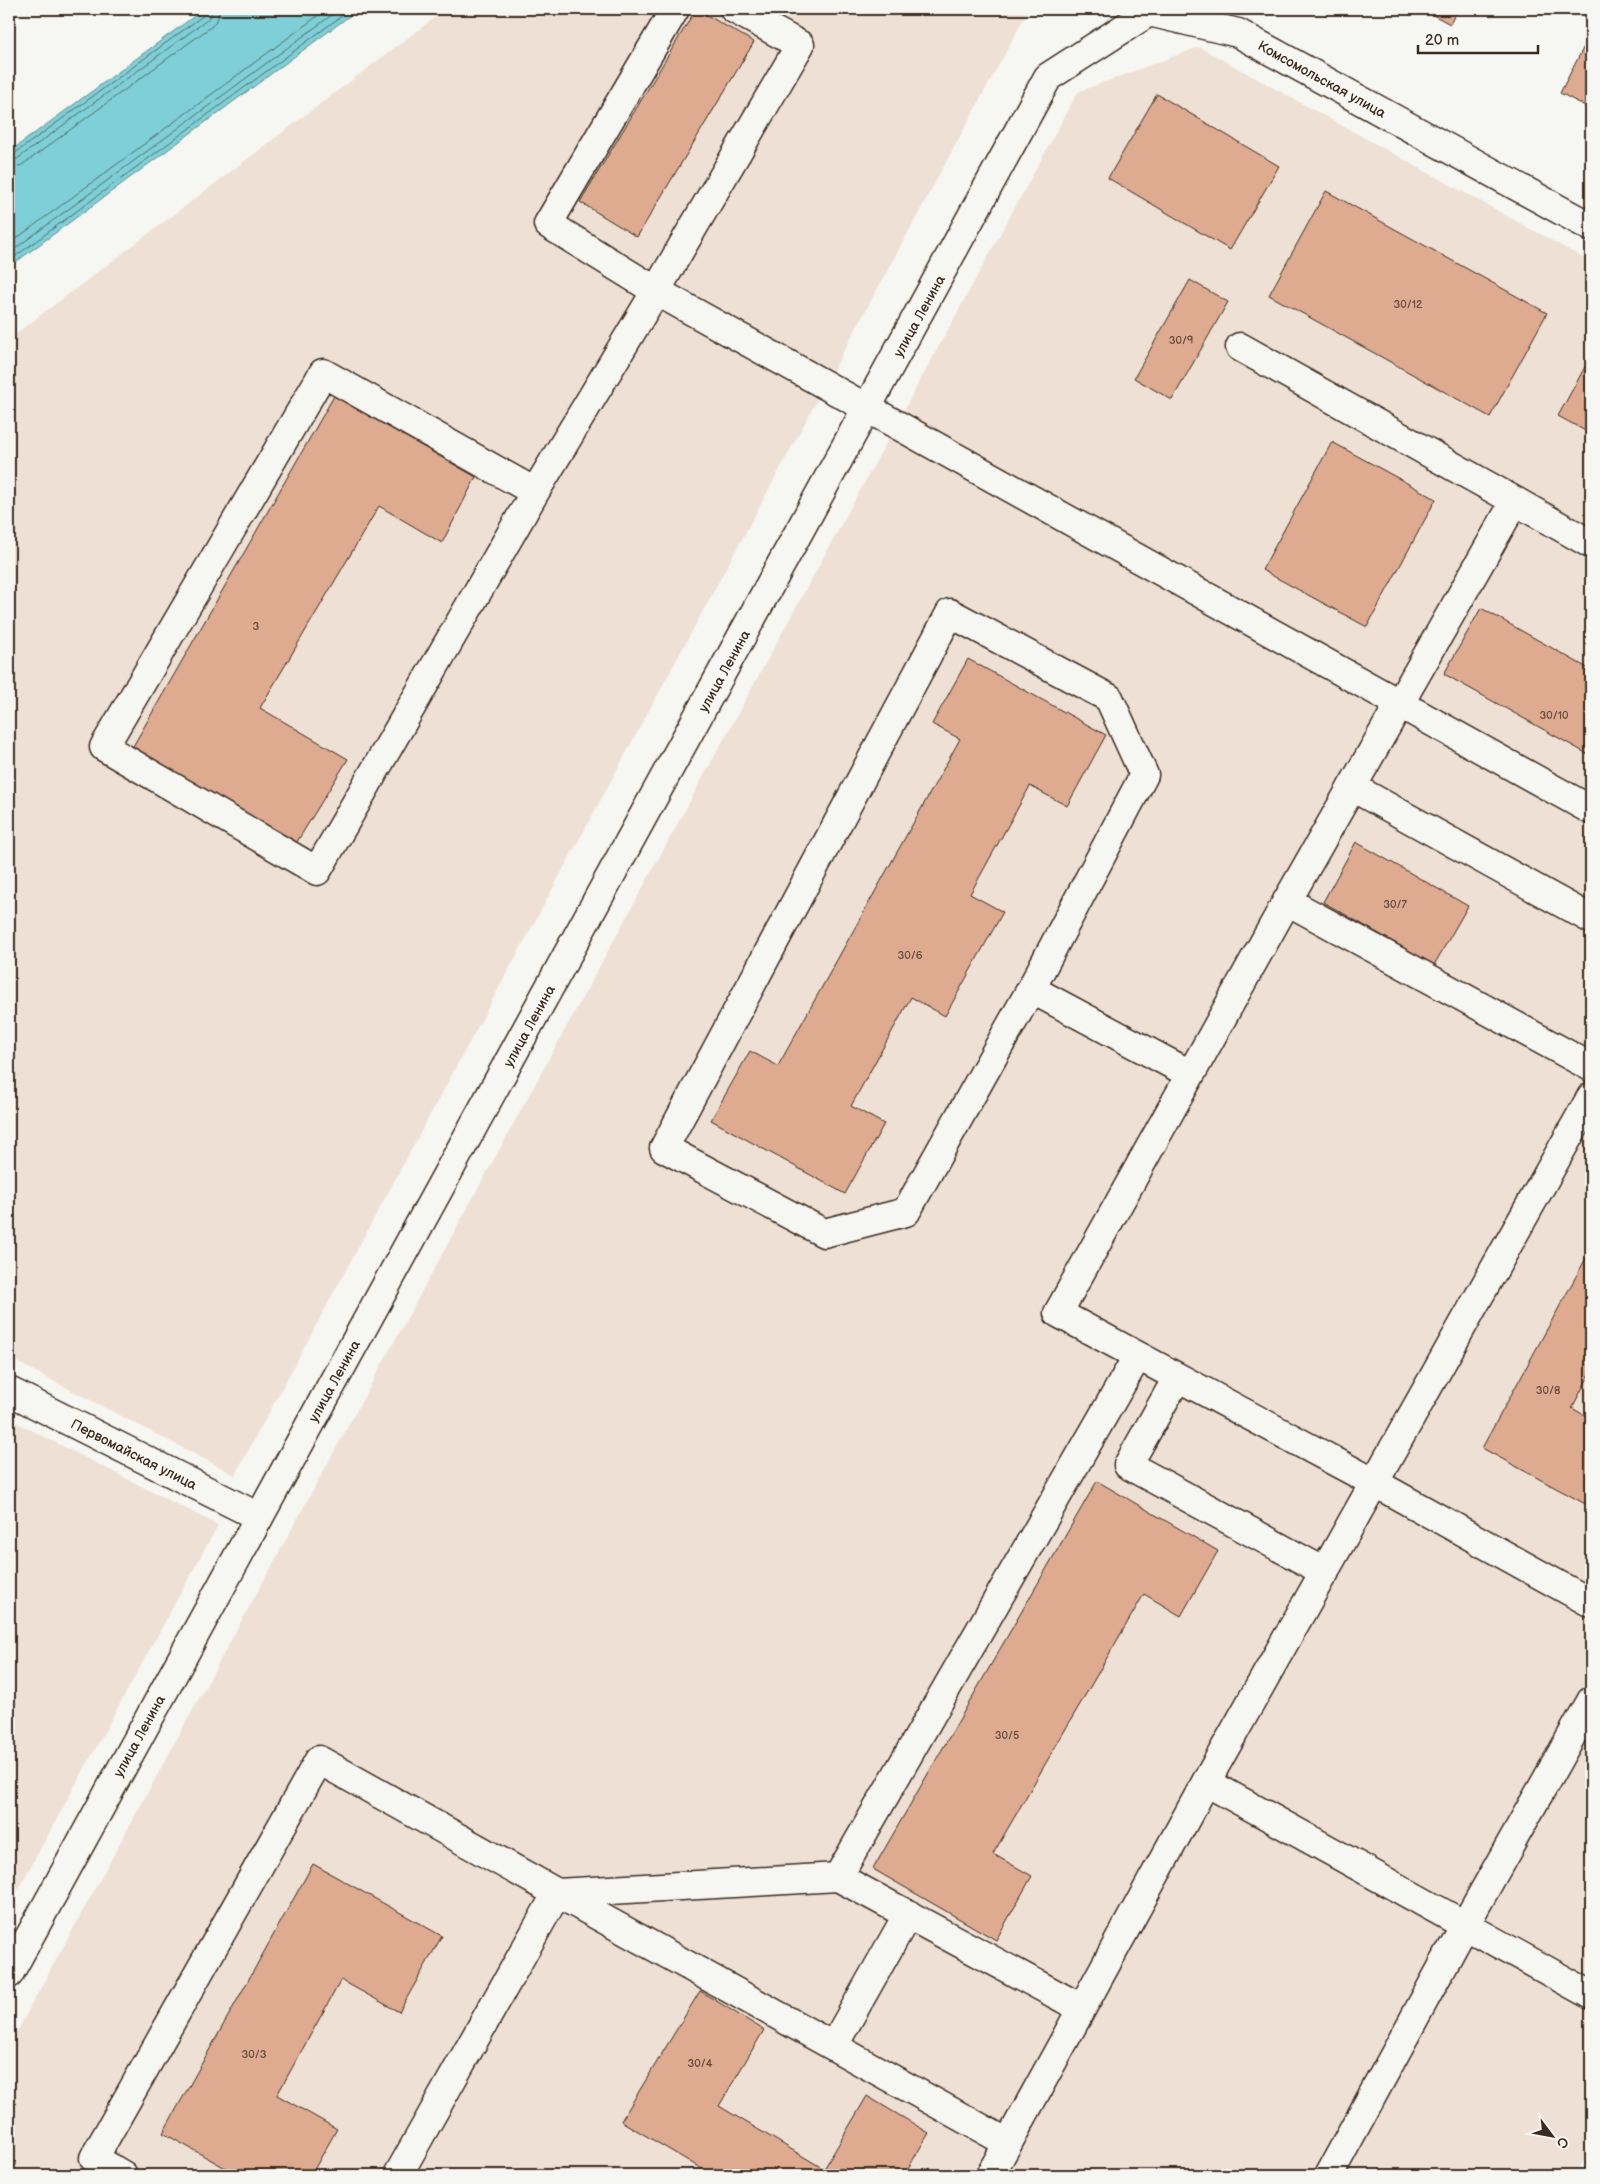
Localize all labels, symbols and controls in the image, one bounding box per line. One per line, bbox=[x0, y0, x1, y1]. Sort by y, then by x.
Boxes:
scale bar bbox=[1418, 22, 1538, 54]
text: 20 m bbox=[1425, 31, 1459, 50]
street label: Комсомольская улица bbox=[1255, 37, 1389, 122]
street label: улица Ленина bbox=[890, 272, 949, 360]
house number: 30/12 bbox=[1394, 298, 1423, 311]
house number: 30/9 bbox=[1169, 334, 1193, 347]
house number: 3 bbox=[253, 620, 260, 633]
street label: улица Ленина bbox=[695, 627, 754, 715]
house number: 30/10 bbox=[1540, 709, 1569, 722]
house number: 30/7 bbox=[1383, 898, 1407, 911]
house number: 30/6 bbox=[898, 949, 923, 962]
street label: улица Ленина bbox=[500, 982, 559, 1070]
street label: улица Ленина bbox=[305, 1337, 364, 1425]
house number: 30/8 bbox=[1536, 1384, 1560, 1397]
street label: Первомайская улица bbox=[68, 1415, 200, 1494]
street label: улица Ленина bbox=[110, 1692, 169, 1780]
house number: 30/5 bbox=[995, 1729, 1019, 1742]
house number: 30/3 bbox=[242, 2048, 267, 2061]
house number: 30/4 bbox=[688, 2057, 713, 2070]
north arrow bbox=[1528, 2112, 1578, 2162]
text: С bbox=[1553, 2134, 1572, 2151]

